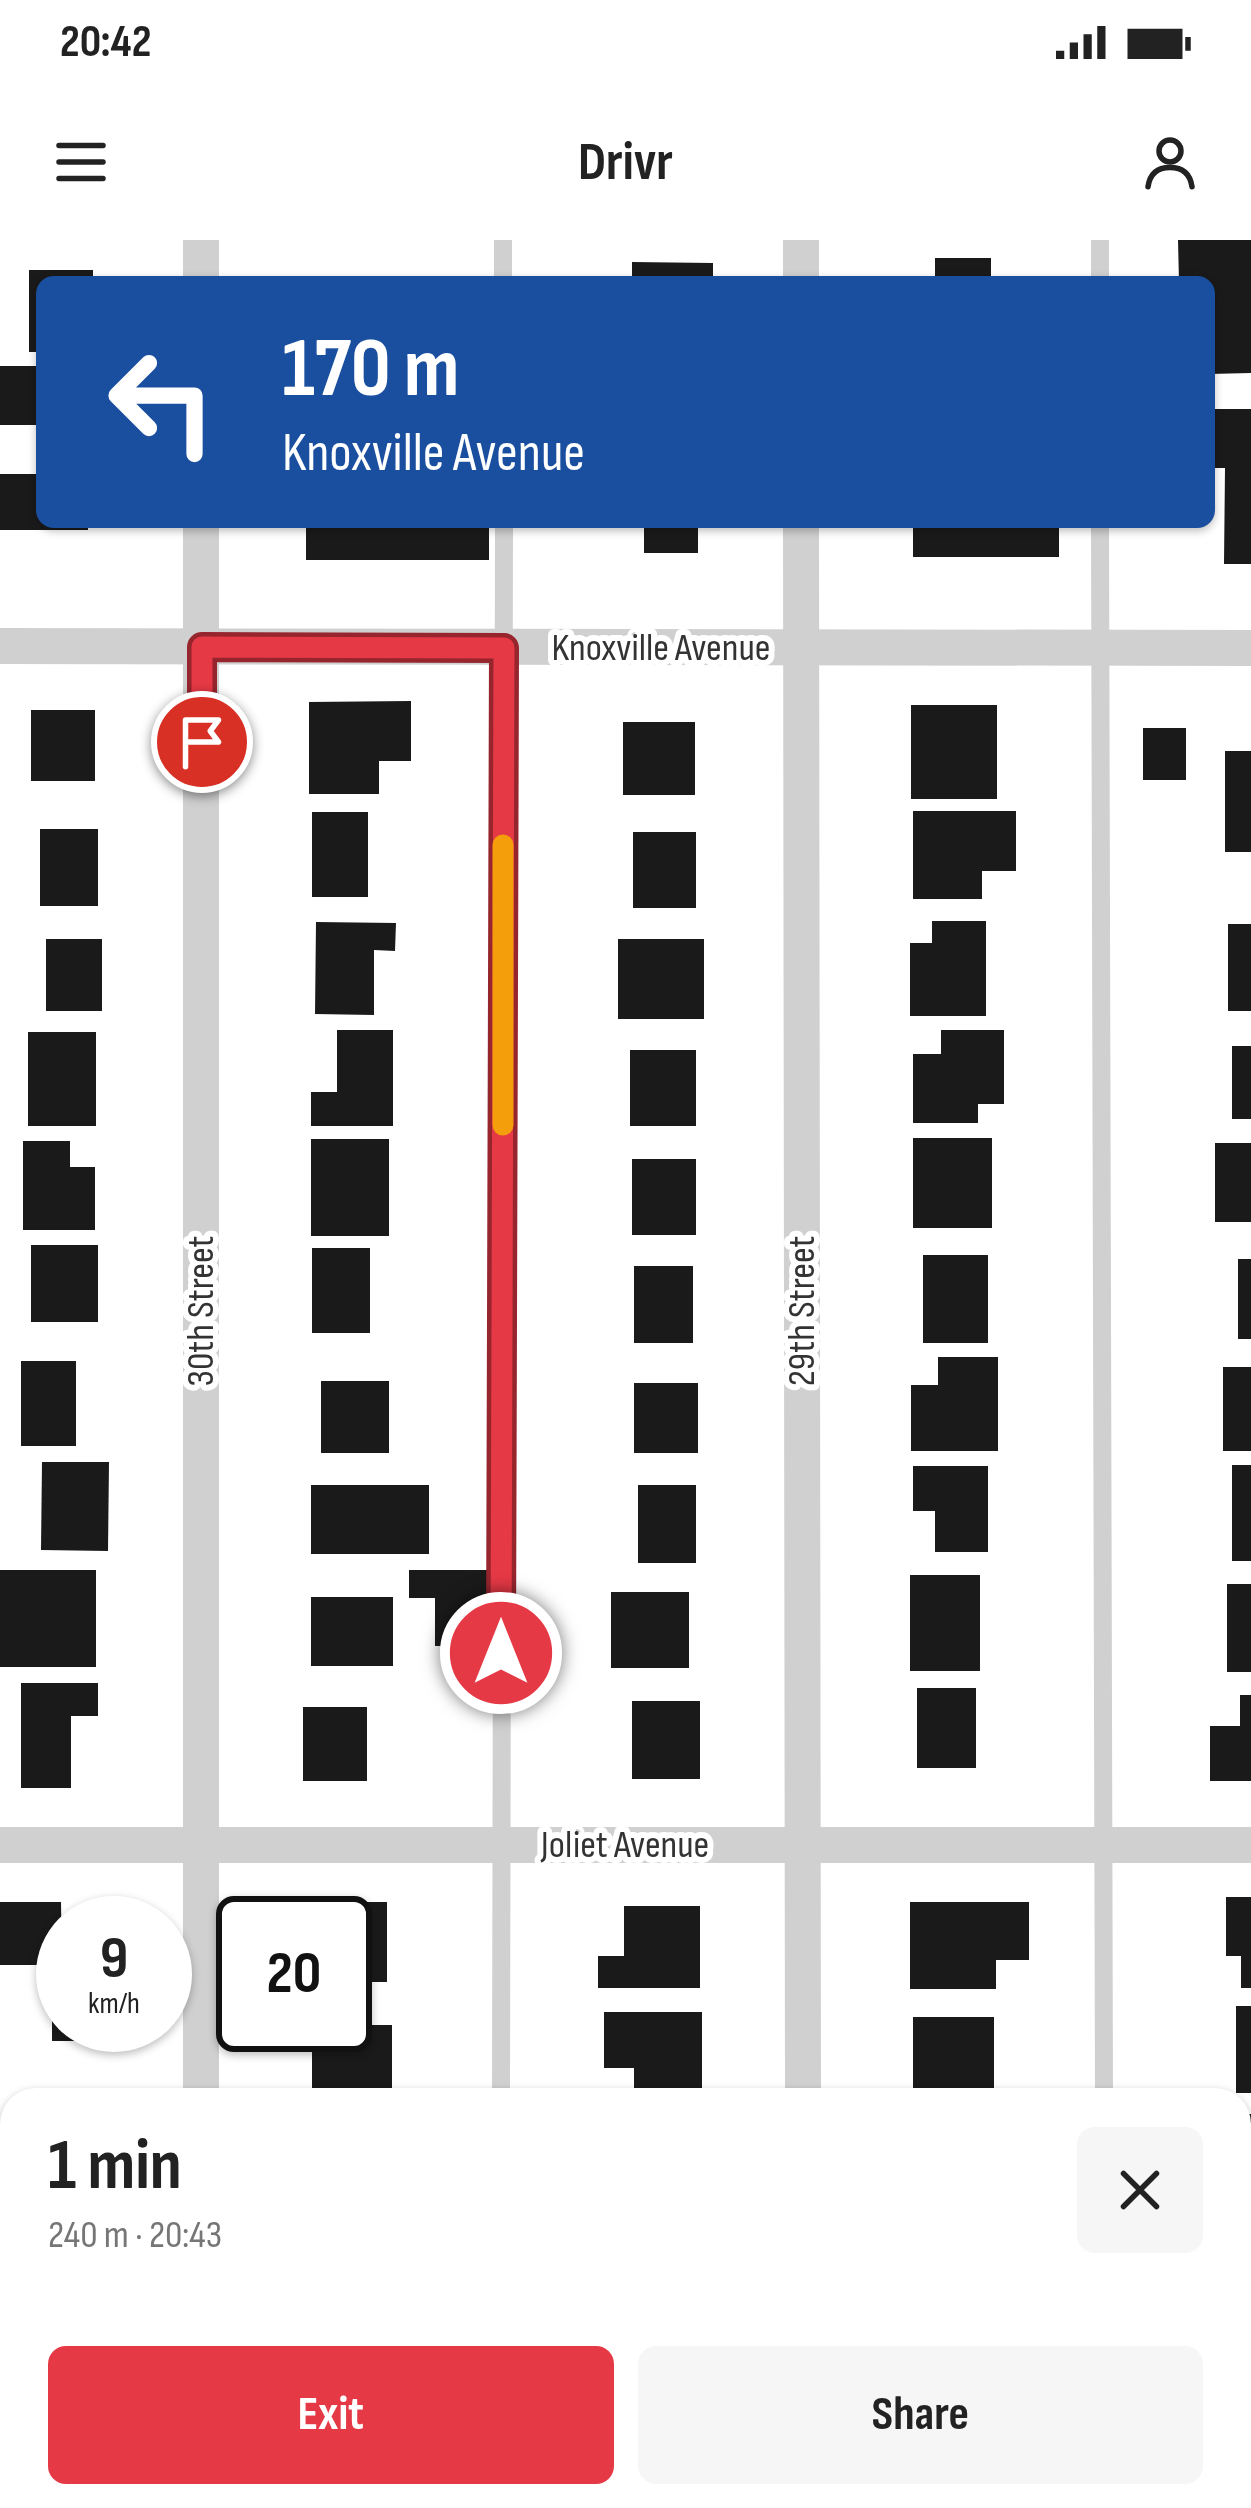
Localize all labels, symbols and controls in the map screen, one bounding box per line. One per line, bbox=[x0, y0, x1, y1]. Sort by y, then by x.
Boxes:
text: 20:42 bbox=[60, 15, 151, 70]
icon: menu bbox=[48, 129, 114, 195]
icon: person bbox=[1137, 129, 1203, 195]
text: Drivr bbox=[578, 130, 673, 195]
text: 170 m bbox=[282, 319, 459, 420]
icon: left bbox=[84, 324, 240, 480]
text: Knoxville Avenue bbox=[282, 421, 585, 486]
street label: Knoxville Avenue bbox=[552, 625, 770, 672]
pin bbox=[151, 691, 253, 793]
icon: arrive bbox=[169, 709, 235, 775]
street label: 30th Street bbox=[178, 1236, 225, 1386]
street label: 29th Street bbox=[779, 1236, 826, 1386]
position arrow bbox=[438, 1590, 564, 1716]
street label: Joliet Avenue bbox=[540, 1822, 709, 1869]
speed limit sign: 20 bbox=[216, 1896, 372, 2052]
text: 9 bbox=[100, 1923, 128, 1995]
text: km/h bbox=[88, 1986, 140, 2022]
text: 1 min bbox=[48, 2123, 182, 2210]
button: close bbox=[1077, 2127, 1203, 2253]
text: 240 m · 20:43 bbox=[48, 2212, 222, 2259]
button: Exit bbox=[48, 2346, 614, 2484]
button: Share bbox=[638, 2346, 1203, 2484]

